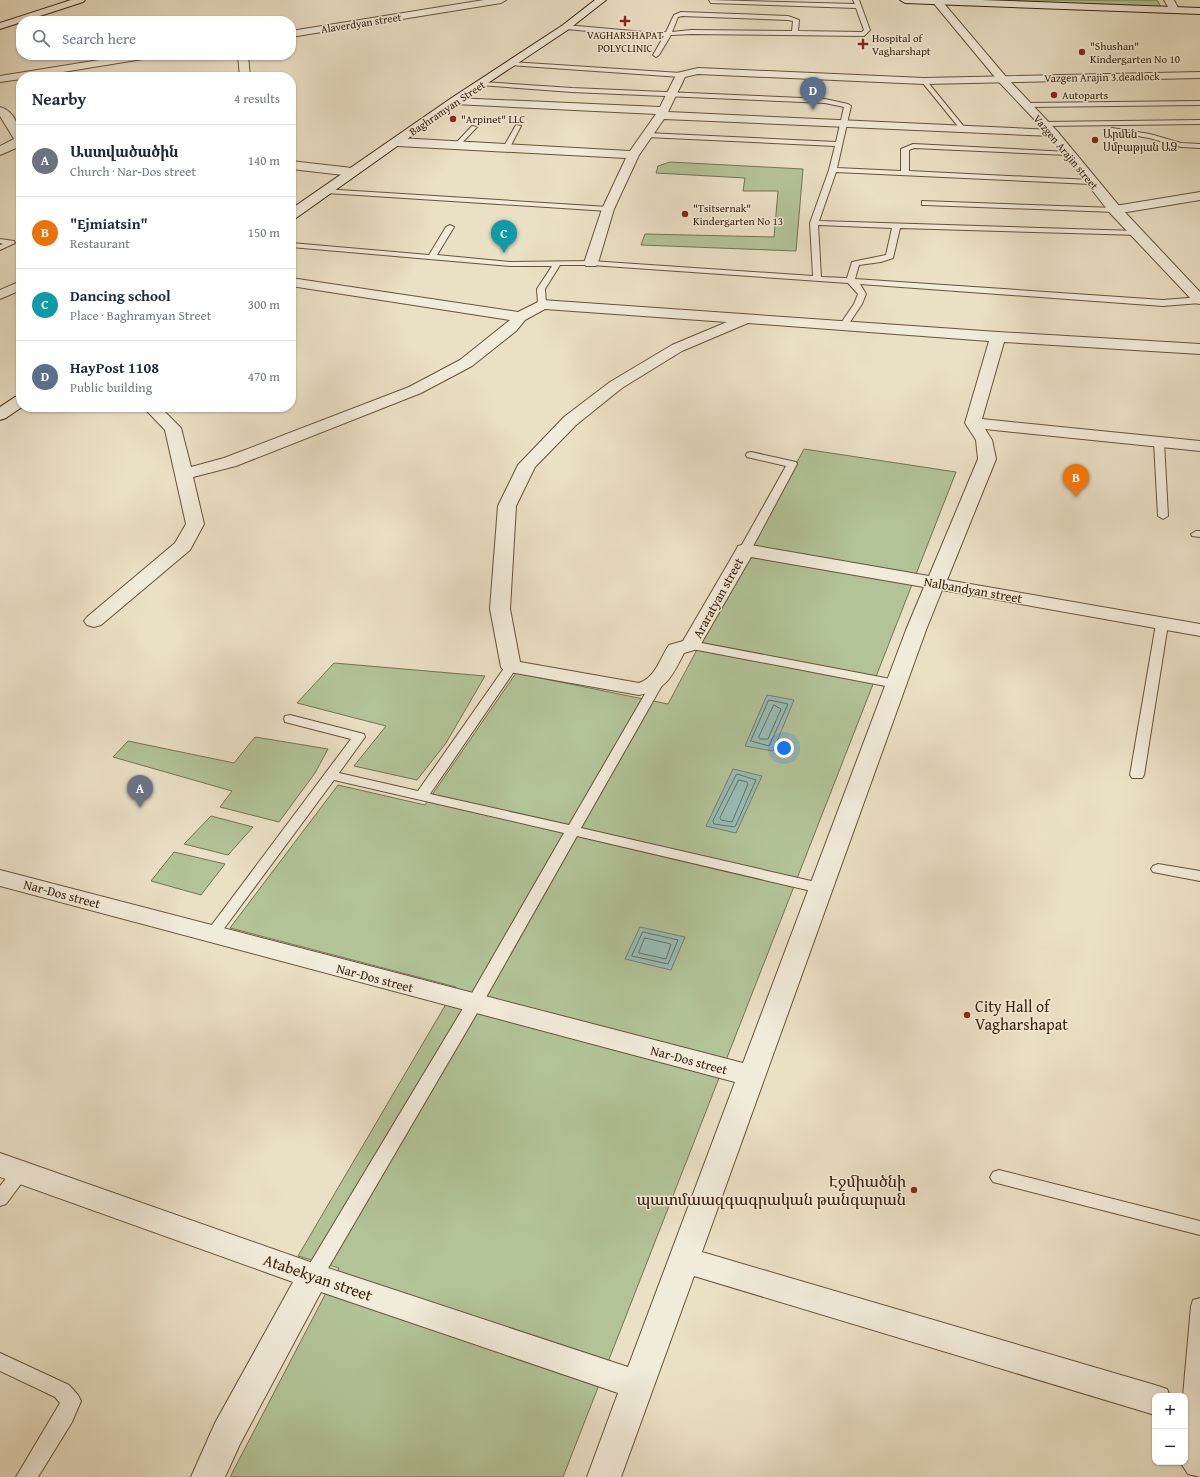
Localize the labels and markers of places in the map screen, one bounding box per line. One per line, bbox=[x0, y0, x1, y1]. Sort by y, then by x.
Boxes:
marker: VAGHARSHAPAT POLYCLINIC bbox=[619, 15, 631, 27]
place label: VAGHARSHAPAT POLYCLINIC bbox=[587, 27, 663, 56]
place label: Hospital of Vagharshapt bbox=[872, 30, 931, 59]
marker: Hospital of Vagharshapt bbox=[857, 38, 869, 50]
place label: "Shushan" Kindergarten No 10 bbox=[1090, 38, 1180, 67]
marker: "Shushan" Kindergarten No 10 bbox=[1077, 47, 1087, 57]
pin: D bbox=[800, 77, 826, 110]
place label: Autoparts bbox=[1062, 87, 1108, 103]
marker: Autoparts bbox=[1049, 90, 1059, 100]
place label: "Arpinet" LLC bbox=[461, 111, 525, 127]
marker: "Arpinet" LLC bbox=[448, 114, 458, 124]
place label: Արմեն Սմբաթյան ԱՁ bbox=[1103, 126, 1178, 155]
marker: Արմեն Սմբաթյան ԱՁ bbox=[1090, 135, 1100, 145]
place label: "Tsitsernak" Kindergarten No 13 bbox=[693, 200, 783, 229]
marker: "Tsitsernak" Kindergarten No 13 bbox=[680, 209, 690, 219]
pin: C bbox=[491, 220, 517, 253]
pin: B bbox=[1063, 464, 1089, 497]
pin: A bbox=[127, 775, 153, 808]
place label: City Hall of Vagharshapat bbox=[975, 994, 1068, 1036]
marker: City Hall of Vagharshapat bbox=[962, 1010, 972, 1020]
place label: Էջմիածնի պատմաազգագրական թանգարան bbox=[637, 1169, 906, 1211]
marker: Էջմիածնի պատմաազգագրական թանգարան bbox=[909, 1185, 919, 1195]

